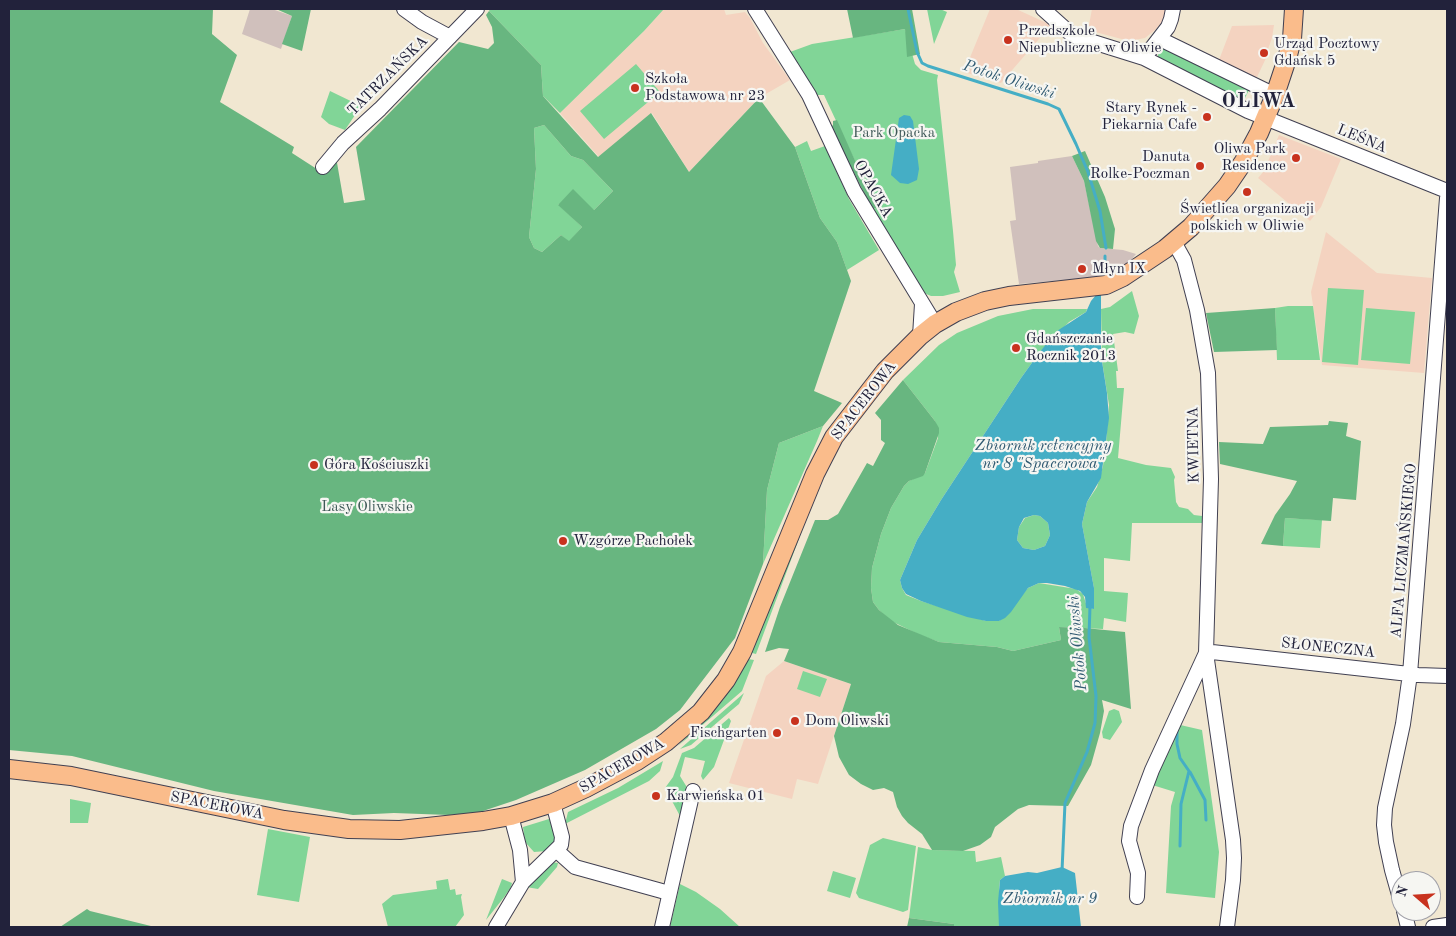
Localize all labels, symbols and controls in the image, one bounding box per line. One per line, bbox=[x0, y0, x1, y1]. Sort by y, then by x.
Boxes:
place label: Przedszkole Niepubliczne w Oliwie bbox=[1018, 22, 1161, 57]
street label: TATRZAŃSKA bbox=[344, 32, 432, 120]
marker: Przedszkole Niepubliczne w Oliwie bbox=[1002, 34, 1014, 46]
place label: Urząd Pocztowy Gdańsk 5 bbox=[1274, 35, 1380, 70]
marker: Urząd Pocztowy Gdańsk 5 bbox=[1258, 47, 1270, 59]
water label: Potok Oliwski bbox=[961, 56, 1057, 104]
place label: Szkoła Podstawowa nr 23 bbox=[645, 70, 765, 105]
marker: Szkoła Podstawowa nr 23 bbox=[629, 82, 641, 94]
district label: OLIWA bbox=[1221, 90, 1297, 114]
place label: Stary Rynek - Piekarnia Cafe bbox=[1101, 99, 1197, 134]
marker: Stary Rynek - Piekarnia Cafe bbox=[1201, 111, 1213, 123]
street label: LEŚNA bbox=[1334, 121, 1390, 157]
park label: Park Opacka bbox=[853, 124, 935, 142]
place label: Oliwa Park Residence bbox=[1214, 140, 1286, 175]
place label: Danuta Rolke-Poczman bbox=[1090, 148, 1190, 183]
marker: Oliwa Park Residence bbox=[1290, 152, 1302, 164]
street label: OPACKA bbox=[850, 157, 896, 221]
marker: Danuta Rolke-Poczman bbox=[1194, 160, 1206, 172]
marker: Świetlica organizacji polskich w Oliwie bbox=[1241, 186, 1253, 198]
place label: Świetlica organizacji polskich w Oliwie bbox=[1180, 200, 1314, 235]
place label: Młyn IX bbox=[1092, 260, 1146, 278]
marker: Młyn IX bbox=[1076, 263, 1088, 275]
place label: Gdańszczanie Rocznik 2013 bbox=[1026, 330, 1116, 365]
marker: Gdańszczanie Rocznik 2013 bbox=[1010, 342, 1022, 354]
street label: SPACEROWA bbox=[828, 358, 900, 444]
street label: KWIETNA bbox=[1184, 406, 1204, 484]
water label: Zbiornik retencyjny nr 8 "Spacerowa" bbox=[975, 436, 1111, 474]
place label: Góra Kościuszki bbox=[324, 456, 429, 474]
marker: Góra Kościuszki bbox=[308, 459, 320, 471]
street label: ALFA LICZMAŃSKIEGO bbox=[1387, 463, 1421, 639]
park label: Lasy Oliwskie bbox=[321, 498, 413, 516]
place label: Wzgórze Pachołek bbox=[573, 532, 693, 550]
marker: Wzgórze Pachołek bbox=[557, 535, 569, 547]
water label: Potok Oliwski bbox=[1064, 595, 1092, 691]
street label: SŁONECZNA bbox=[1280, 634, 1376, 662]
place label: Dom Oliwski bbox=[805, 712, 889, 730]
marker: Dom Oliwski bbox=[789, 715, 801, 727]
place label: Fischgarten bbox=[690, 724, 767, 742]
marker: Fischgarten bbox=[771, 727, 783, 739]
street label: SPACEROWA bbox=[576, 734, 668, 798]
place label: Karwieńska 01 bbox=[666, 787, 765, 805]
street label: SPACEROWA bbox=[169, 788, 265, 824]
marker: Karwieńska 01 bbox=[650, 790, 662, 802]
north arrow bbox=[1391, 871, 1441, 921]
text: N bbox=[1394, 884, 1411, 899]
water label: Zbiornik nr 9 bbox=[1003, 889, 1097, 909]

